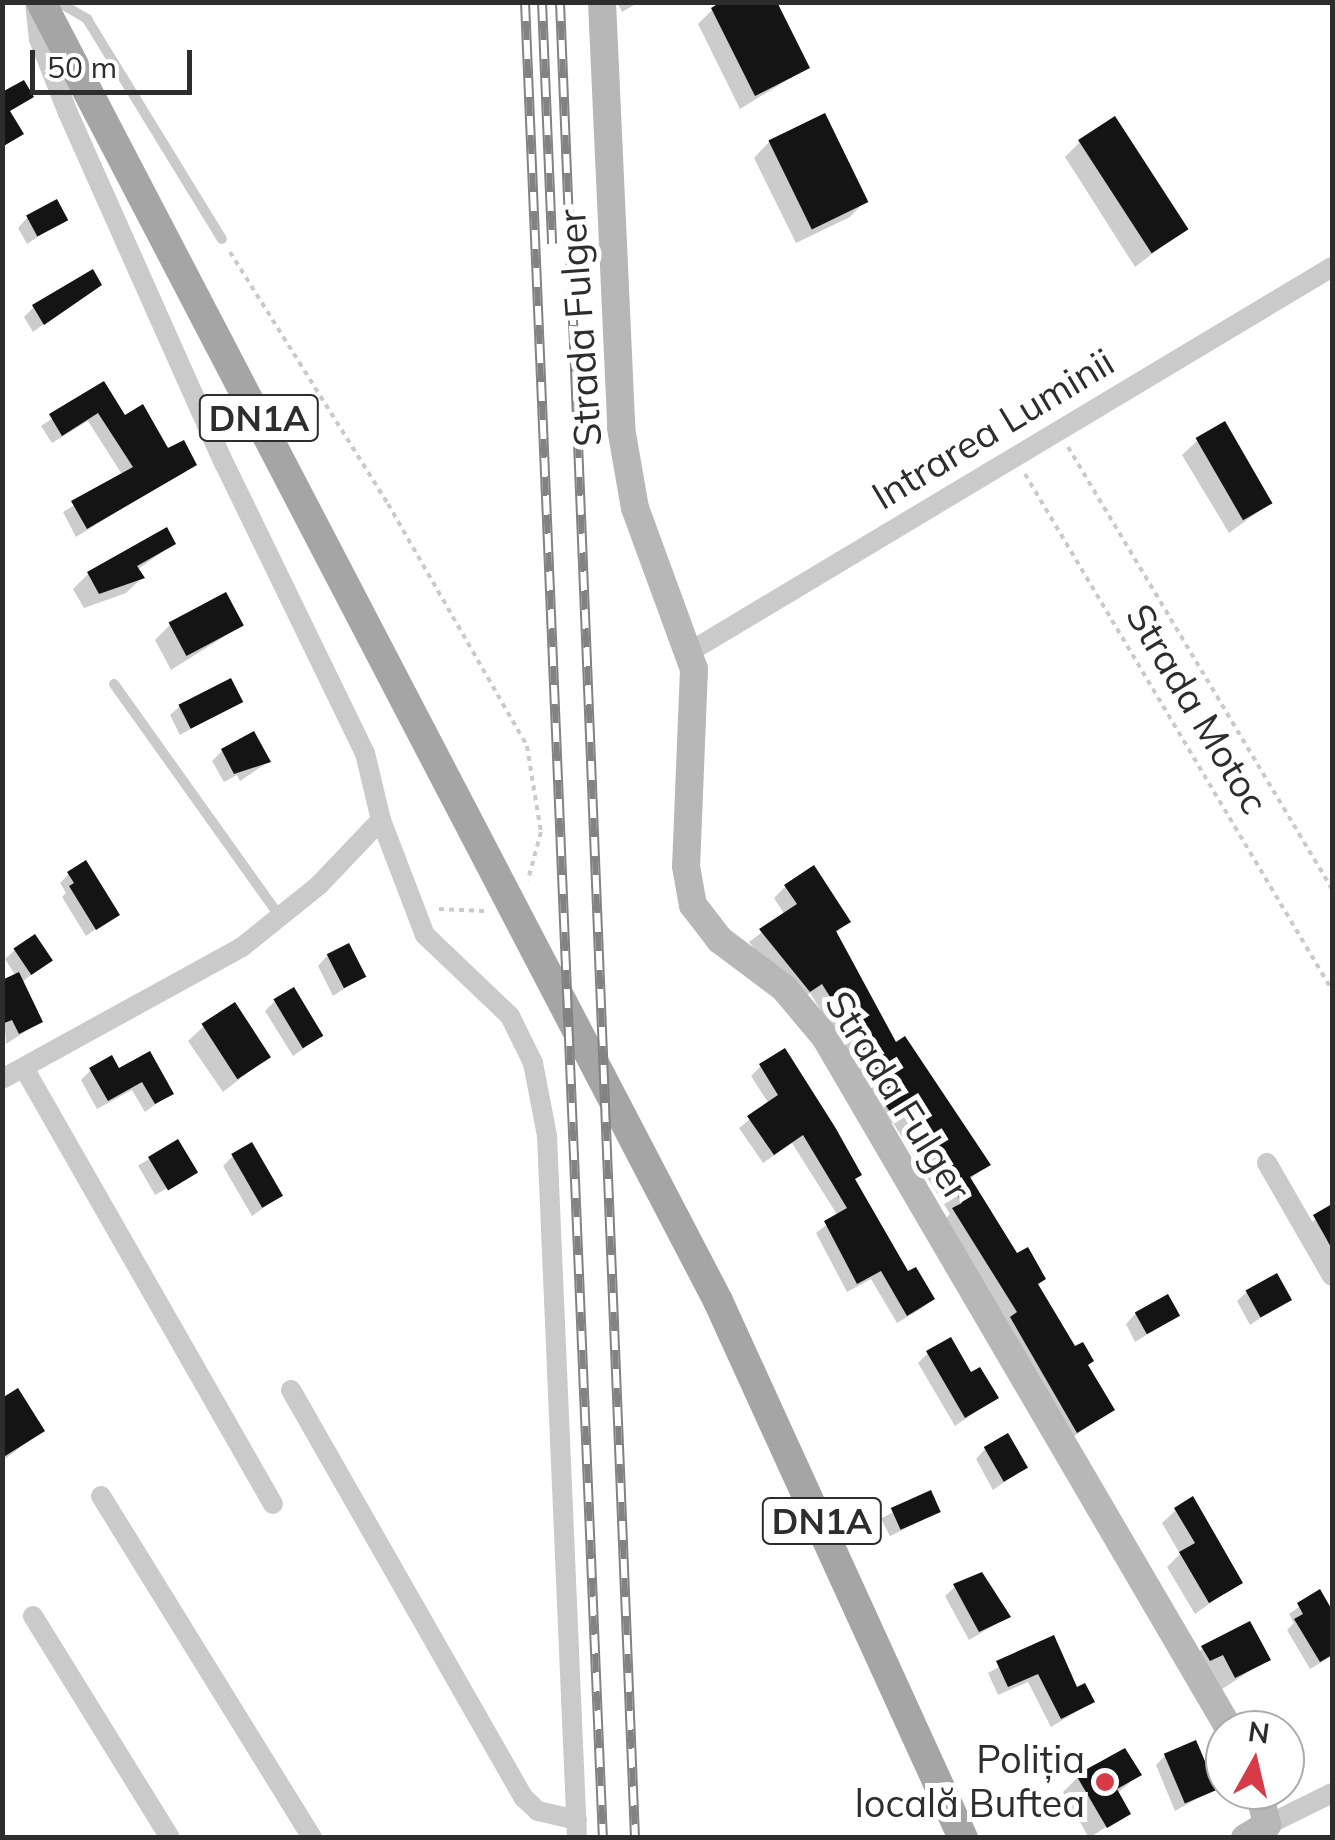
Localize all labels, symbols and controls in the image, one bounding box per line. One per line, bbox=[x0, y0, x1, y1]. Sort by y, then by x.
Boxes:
scale bar bbox=[35, 30, 198, 92]
text: 50 m bbox=[47, 48, 117, 86]
street label: Strada Fulger bbox=[549, 208, 611, 448]
street label: Intrarea Luminii bbox=[864, 339, 1122, 519]
road number: DN1A bbox=[196, 388, 322, 448]
street label: Strada Motoc bbox=[1117, 596, 1277, 822]
street label: Strada Fulger bbox=[816, 983, 980, 1209]
road number: DN1A bbox=[760, 1491, 884, 1551]
north arrow bbox=[1205, 1710, 1305, 1810]
text: N bbox=[1246, 1713, 1272, 1751]
place label: Poliția locală Buftea bbox=[855, 1737, 1085, 1826]
marker: Poliția locală Buftea bbox=[1094, 1771, 1116, 1793]

